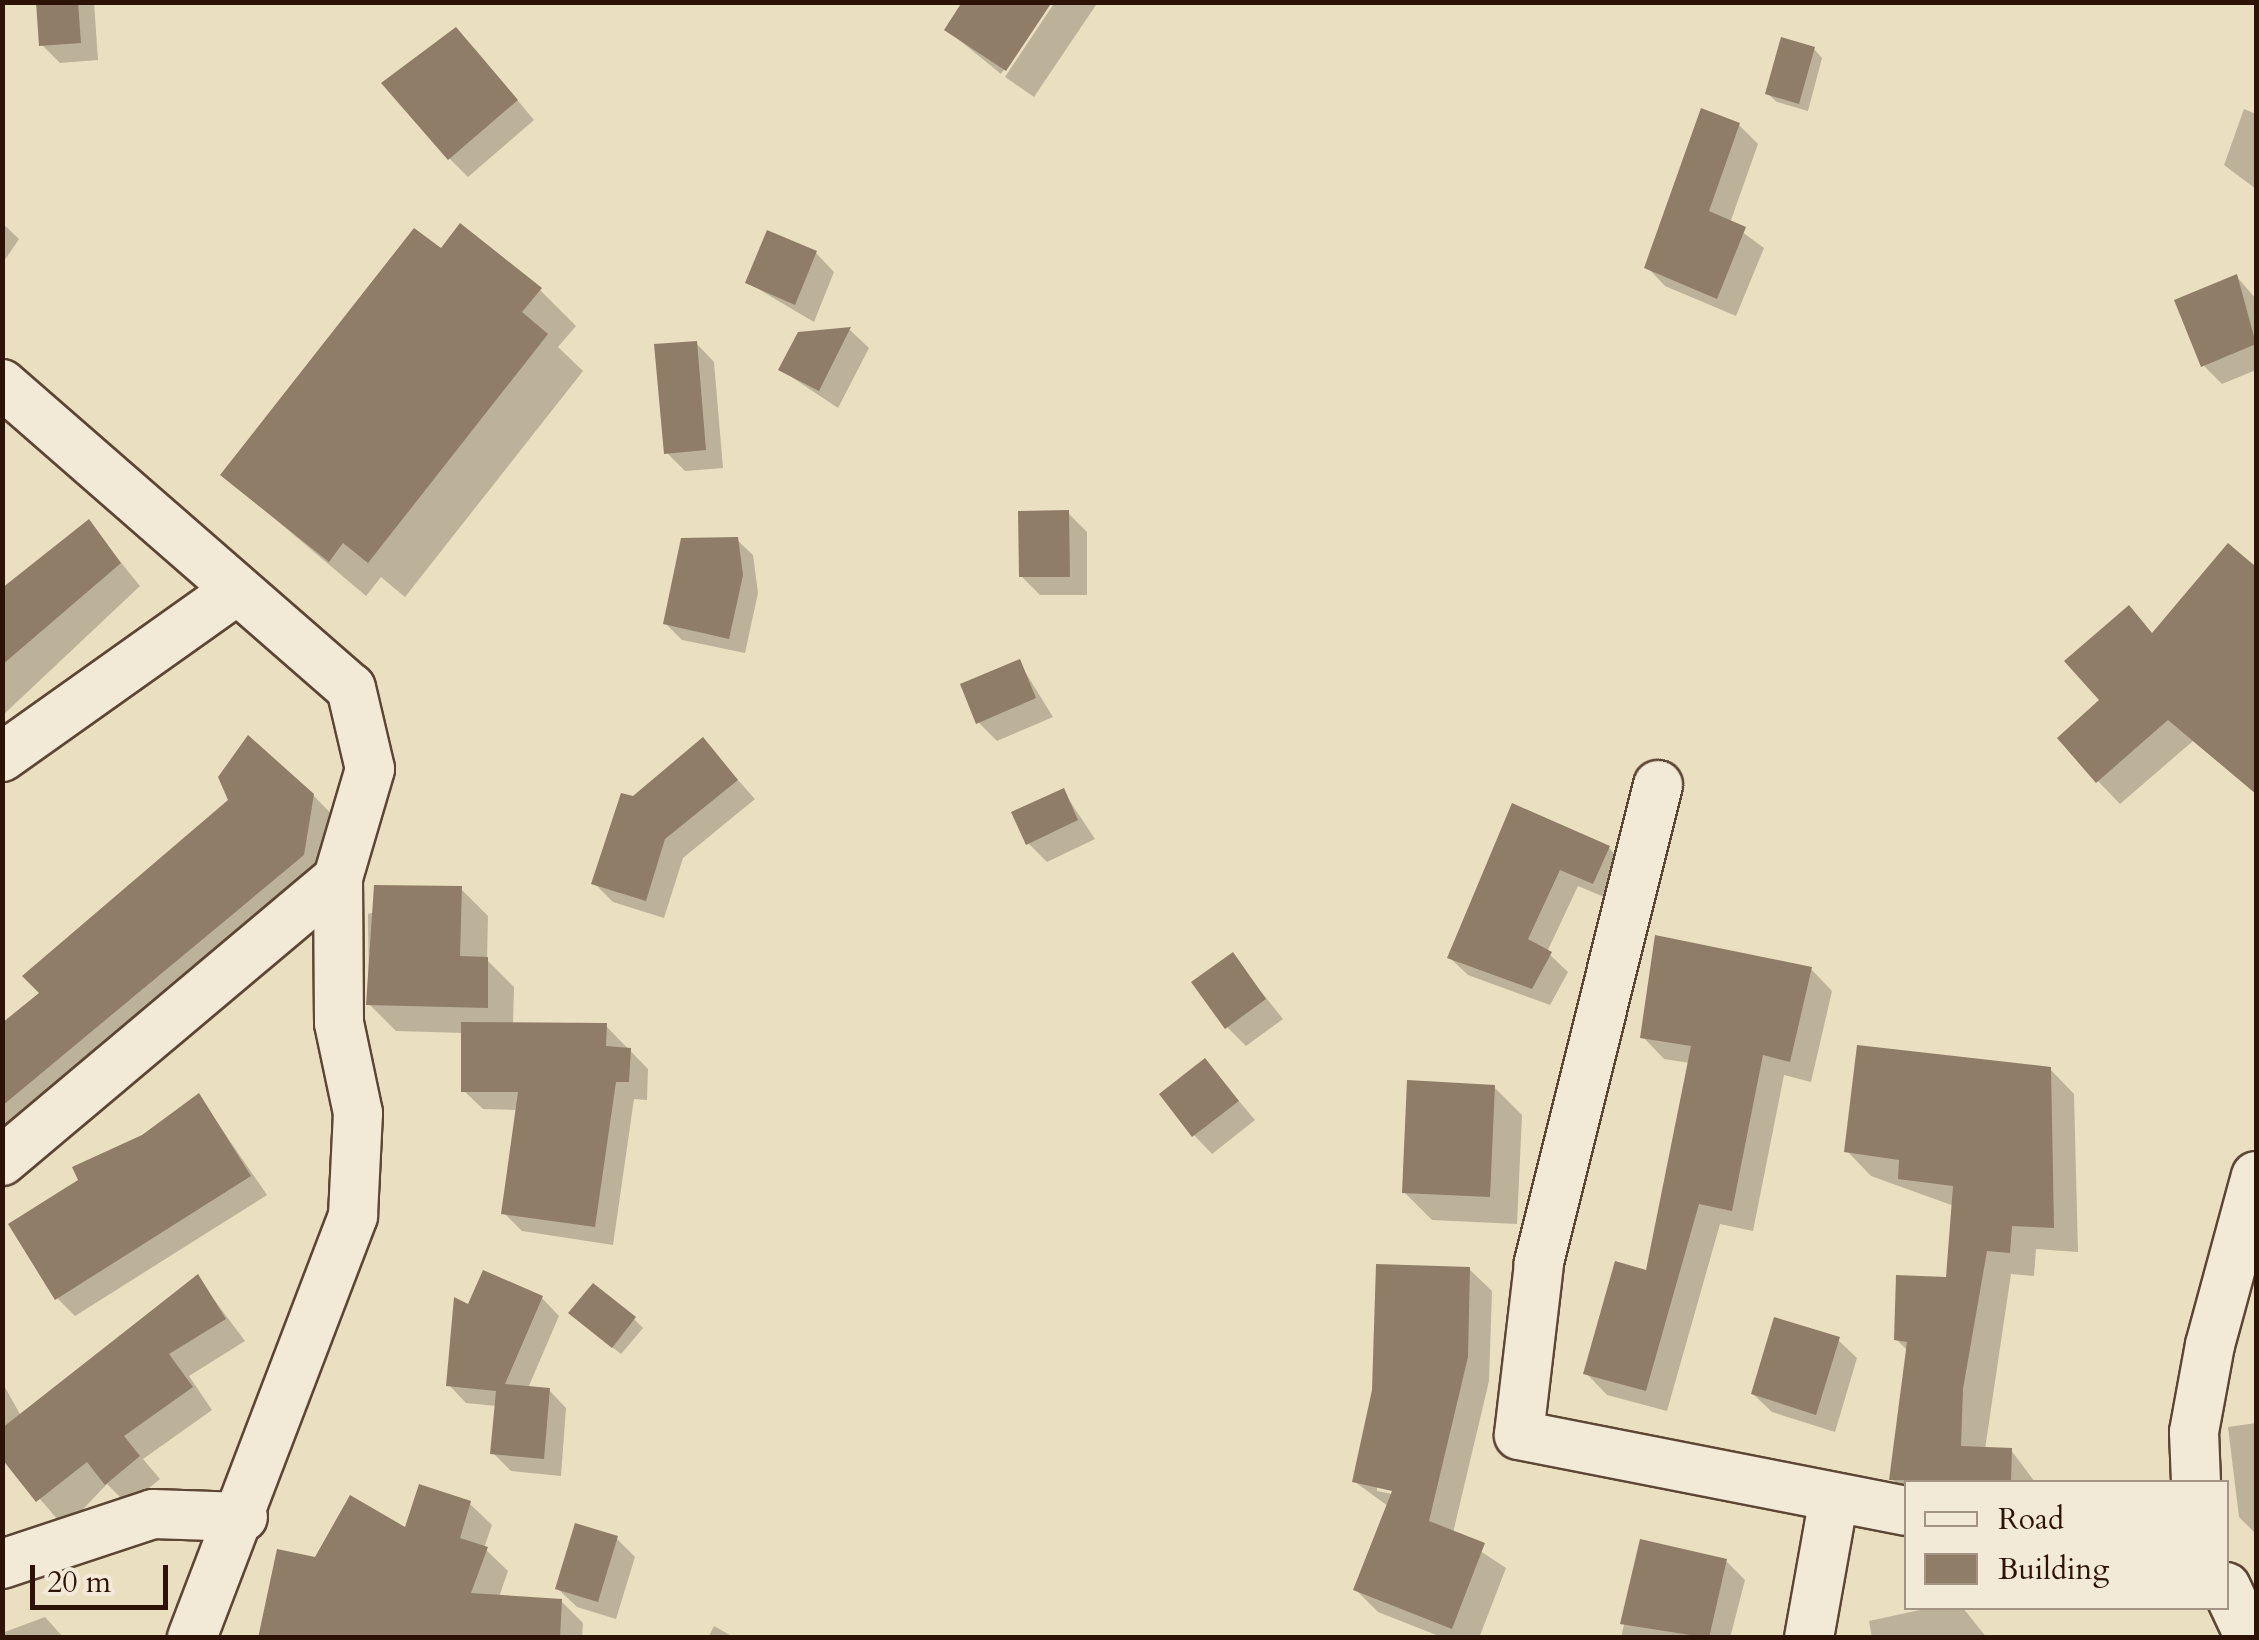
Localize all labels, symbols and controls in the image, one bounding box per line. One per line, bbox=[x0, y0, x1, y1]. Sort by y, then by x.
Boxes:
legend bbox=[1904, 1480, 2229, 1610]
text: Road bbox=[1998, 1499, 2064, 1540]
scale bar bbox=[35, 1545, 172, 1607]
text: Building bbox=[1998, 1549, 2109, 1590]
text: 20 m bbox=[47, 1562, 111, 1603]

